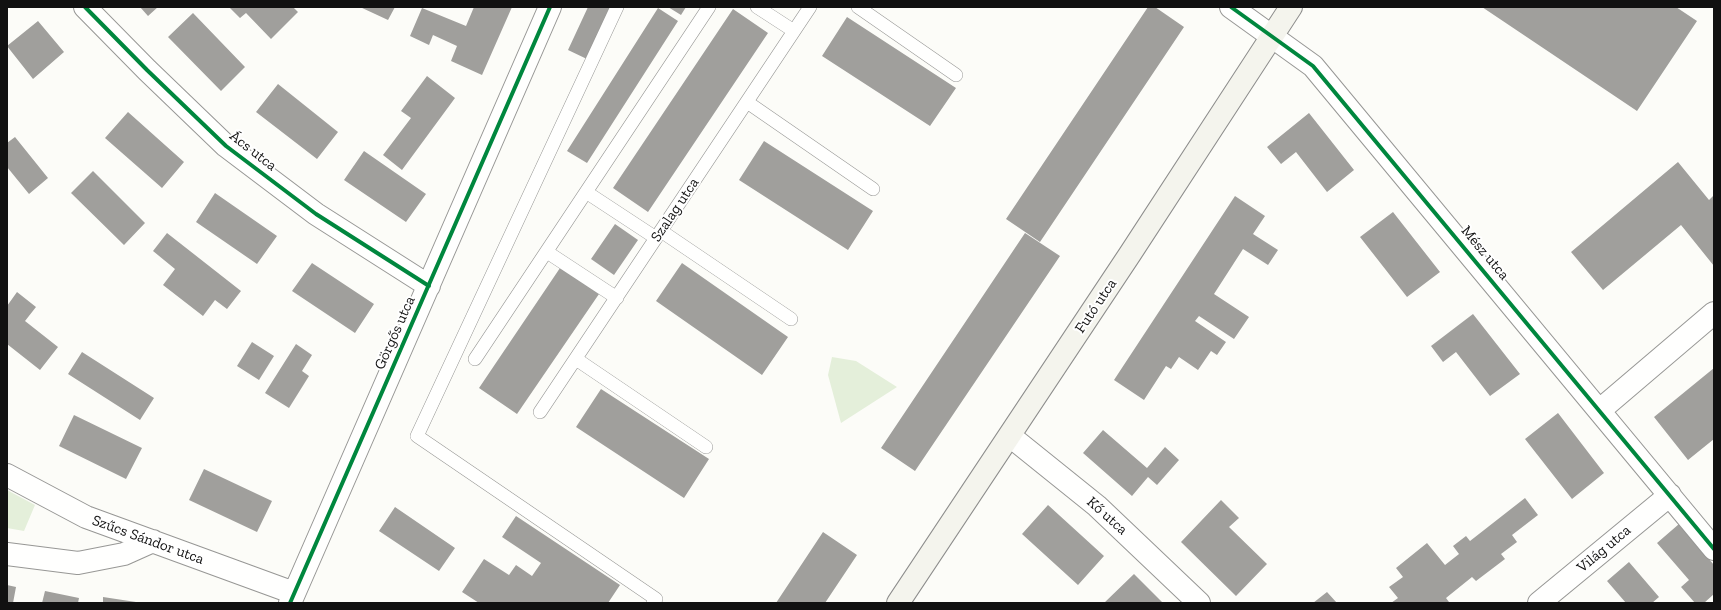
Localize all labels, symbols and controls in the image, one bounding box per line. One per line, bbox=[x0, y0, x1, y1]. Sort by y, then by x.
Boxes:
street label: Ács utca bbox=[226, 127, 280, 175]
street label: Szalag utca bbox=[647, 175, 703, 245]
street label: Mész utca bbox=[1457, 222, 1513, 284]
street label: Futó utca bbox=[1071, 275, 1121, 337]
street label: Görgős utca bbox=[371, 294, 419, 372]
street label: Kő utca bbox=[1083, 493, 1131, 539]
street label: Szűcs Sándor utca bbox=[90, 511, 206, 569]
street label: Világ utca bbox=[1573, 521, 1635, 577]

